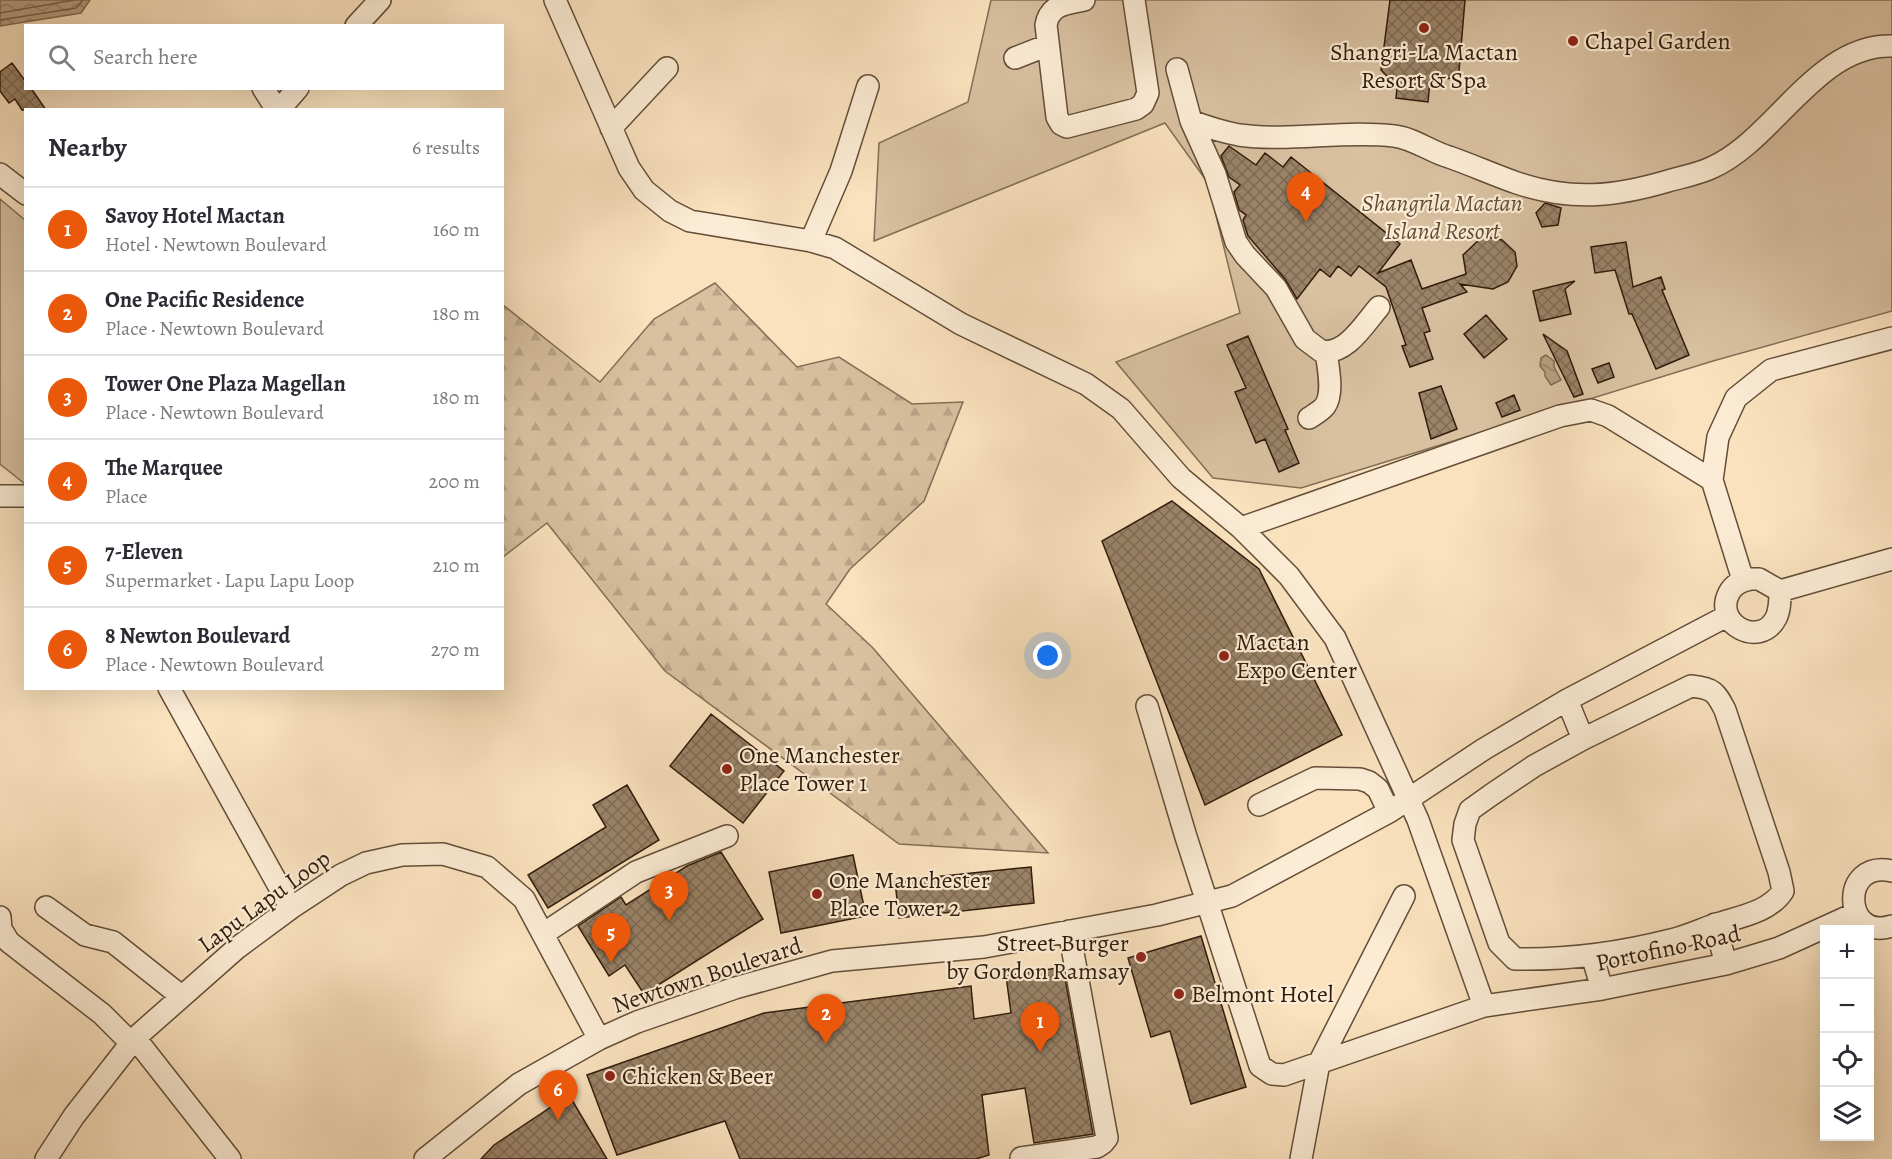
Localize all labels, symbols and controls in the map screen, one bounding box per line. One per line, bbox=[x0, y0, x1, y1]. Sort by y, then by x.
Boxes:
marker: Shangri-La Mactan Resort & Spa bbox=[1417, 21, 1431, 35]
search box bbox=[24, 24, 504, 90]
place label: Chapel Garden bbox=[1585, 25, 1731, 57]
marker: Chapel Garden bbox=[1566, 34, 1580, 48]
place label: Shangri-La Mactan Resort & Spa bbox=[1330, 36, 1518, 96]
icon: search bbox=[45, 41, 78, 74]
text: Search here bbox=[93, 42, 198, 72]
text: Nearby bbox=[48, 130, 127, 165]
text: 6 results bbox=[412, 134, 480, 161]
pin: 4 bbox=[1286, 172, 1326, 222]
park label: Shangrila Mactan Island Resort bbox=[1362, 187, 1523, 247]
text: Savoy Hotel Mactan bbox=[105, 201, 285, 231]
text: 1 bbox=[64, 216, 71, 243]
text: 160 m bbox=[433, 216, 480, 243]
text: Hotel · Newtown Boulevard bbox=[105, 231, 327, 258]
text: One Pacific Residence bbox=[105, 285, 305, 315]
text: 2 bbox=[63, 300, 72, 327]
text: 180 m bbox=[432, 300, 480, 327]
text: Place · Newtown Boulevard bbox=[105, 315, 324, 342]
text: Tower One Plaza Magellan bbox=[105, 369, 346, 399]
text: 3 bbox=[63, 384, 72, 411]
text: 180 m bbox=[432, 384, 480, 411]
text: Place · Newtown Boulevard bbox=[105, 399, 324, 426]
text: The Marquee bbox=[105, 453, 223, 483]
text: 4 bbox=[63, 468, 72, 495]
text: 200 m bbox=[429, 468, 480, 495]
text: Place bbox=[105, 483, 147, 510]
text: 7-Eleven bbox=[105, 537, 183, 567]
text: 5 bbox=[63, 552, 72, 579]
text: 210 m bbox=[432, 552, 480, 579]
text: Supermarket · Lapu Lapu Loop bbox=[105, 567, 354, 594]
text: 8 Newton Boulevard bbox=[105, 621, 290, 651]
place label: Mactan Expo Center bbox=[1236, 626, 1357, 686]
text: 6 bbox=[63, 636, 72, 663]
text: 270 m bbox=[431, 636, 480, 663]
your location bbox=[1033, 641, 1062, 670]
marker: Mactan Expo Center bbox=[1217, 649, 1231, 663]
text: Place · Newtown Boulevard bbox=[105, 651, 324, 678]
place label: One Manchester Place Tower 1 bbox=[739, 739, 900, 799]
marker: One Manchester Place Tower 1 bbox=[720, 762, 734, 776]
street label: Lapu Lapu Loop bbox=[191, 842, 337, 960]
place label: One Manchester Place Tower 2 bbox=[829, 864, 990, 924]
pin: 3 bbox=[650, 872, 688, 921]
marker: One Manchester Place Tower 2 bbox=[810, 887, 824, 901]
pin: 5 bbox=[592, 914, 630, 963]
street label: Portofino Road bbox=[1593, 917, 1743, 979]
map controls bbox=[1820, 925, 1874, 1141]
button: + bbox=[1820, 925, 1874, 979]
place label: Street Burger by Gordon Ramsay bbox=[946, 927, 1129, 987]
street label: Newtown Boulevard bbox=[608, 929, 806, 1021]
marker: Street Burger by Gordon Ramsay bbox=[1134, 950, 1148, 964]
place label: Belmont Hotel bbox=[1191, 978, 1334, 1010]
button: − bbox=[1820, 979, 1874, 1033]
marker: Belmont Hotel bbox=[1172, 987, 1186, 1001]
pin: 2 bbox=[806, 994, 846, 1044]
pin: 1 bbox=[1020, 1002, 1060, 1052]
button: locate bbox=[1820, 1033, 1874, 1087]
place label: Chicken & Beer bbox=[622, 1060, 773, 1092]
marker: Chicken & Beer bbox=[603, 1069, 617, 1083]
pin: 6 bbox=[538, 1070, 578, 1120]
button: layers bbox=[1820, 1087, 1874, 1141]

